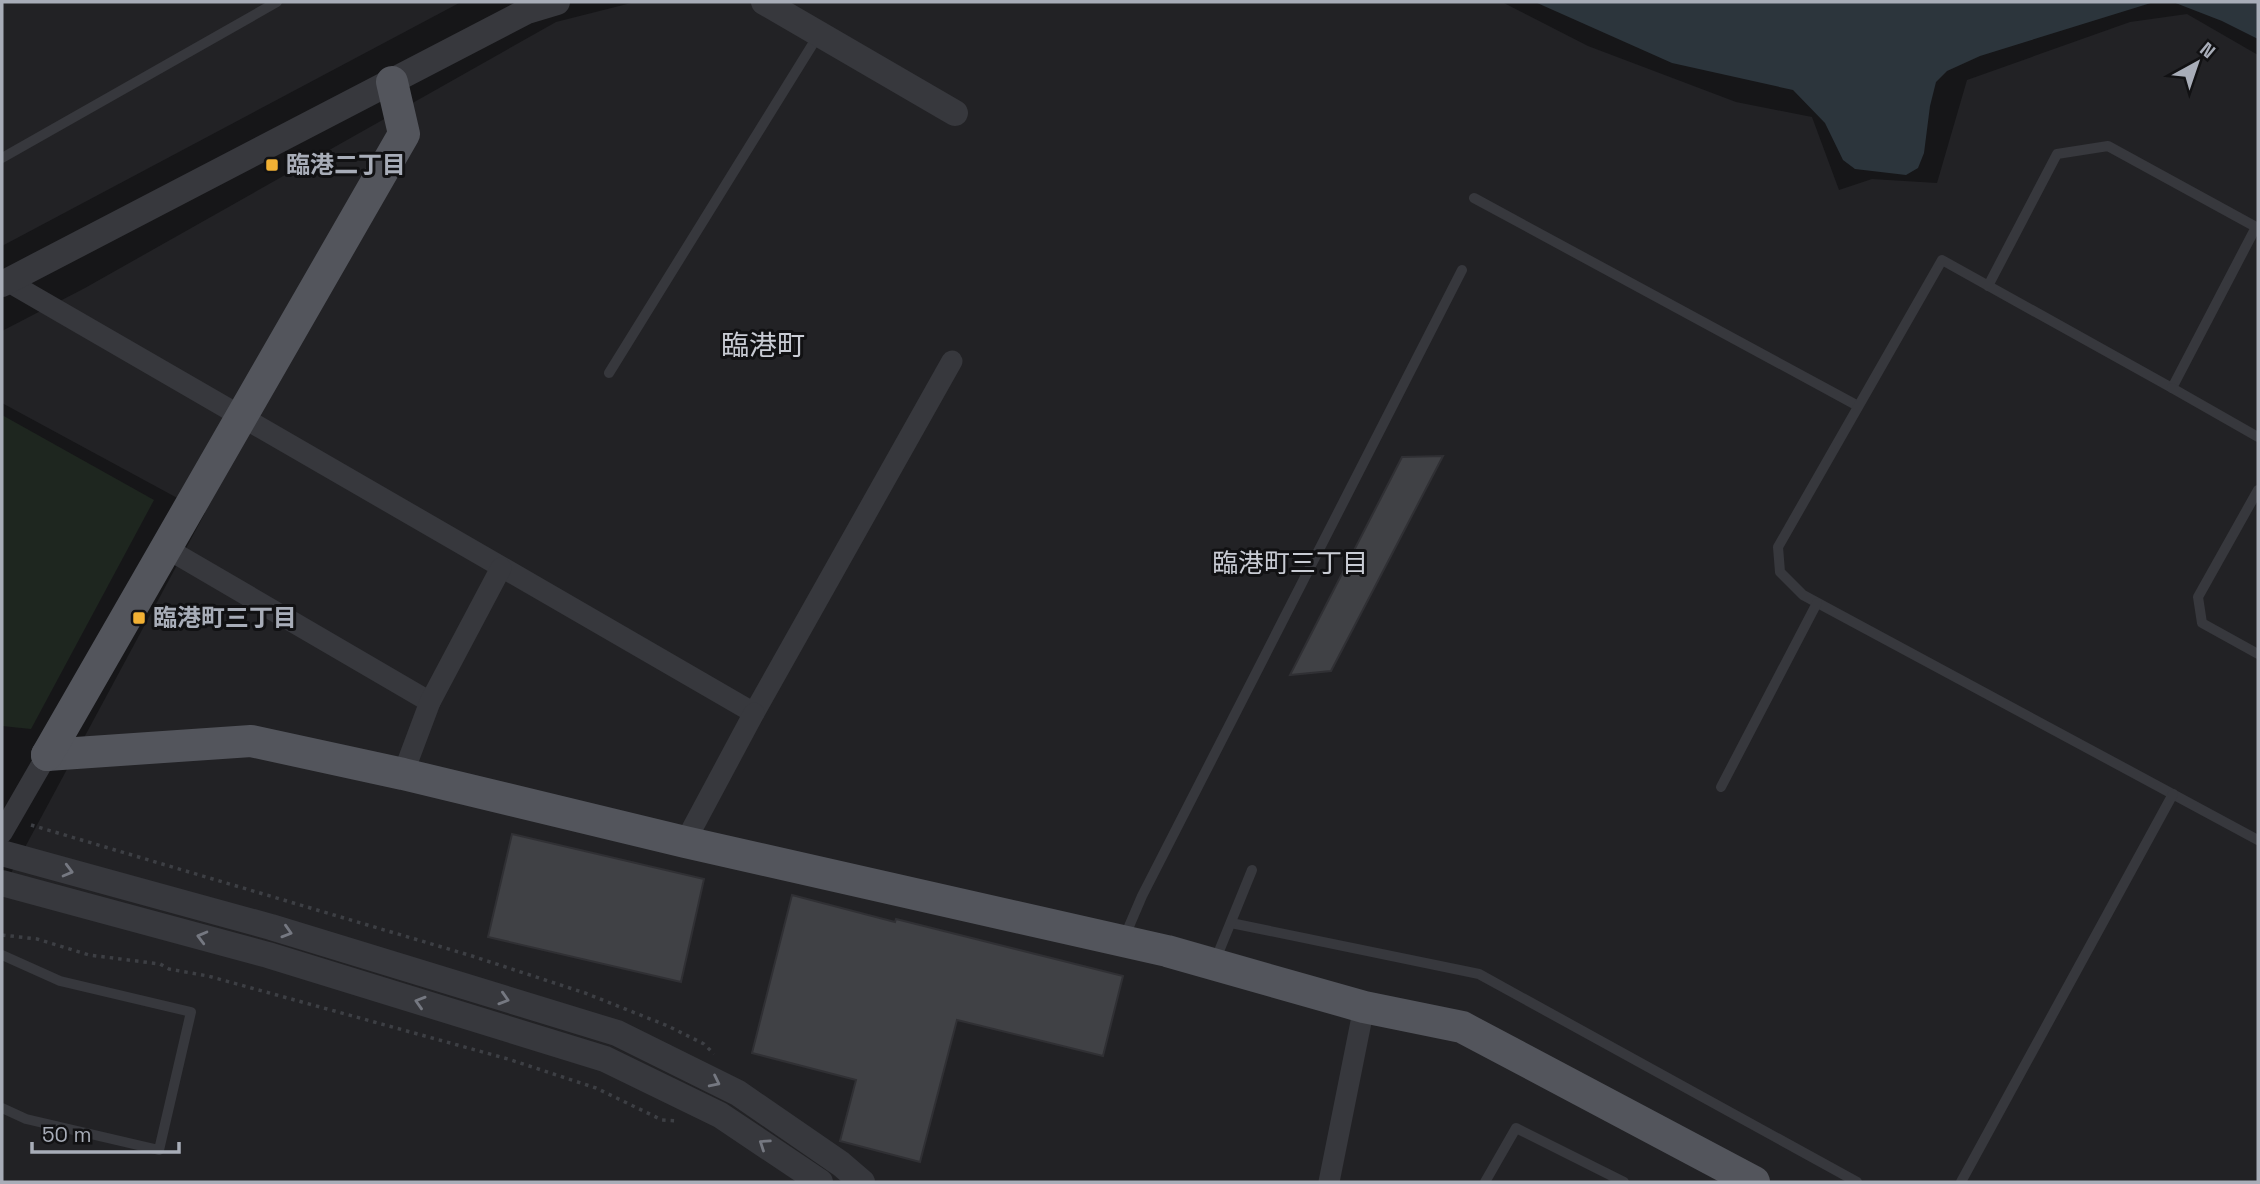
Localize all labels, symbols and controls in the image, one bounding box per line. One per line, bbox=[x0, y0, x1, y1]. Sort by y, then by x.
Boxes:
north arrow bbox=[2162, 28, 2232, 98]
text: N bbox=[2195, 37, 2221, 64]
place label: 臨港二丁目 bbox=[286, 149, 406, 180]
marker: 臨港二丁目 bbox=[264, 157, 280, 173]
district label: 臨港町 bbox=[721, 327, 805, 363]
district label: 臨港町三丁目 bbox=[1212, 546, 1368, 580]
place label: 臨港町三丁目 bbox=[153, 602, 297, 633]
marker: 臨港町三丁目 bbox=[131, 610, 147, 626]
one-way arrow bbox=[61, 863, 73, 878]
one-way arrow bbox=[281, 923, 293, 938]
one-way arrow bbox=[196, 931, 208, 945]
one-way arrow bbox=[498, 990, 510, 1005]
one-way arrow bbox=[414, 995, 426, 1010]
one-way arrow bbox=[708, 1073, 720, 1087]
scale bar bbox=[32, 1110, 178, 1154]
text: 50 m bbox=[42, 1121, 92, 1148]
one-way arrow bbox=[759, 1140, 772, 1152]

